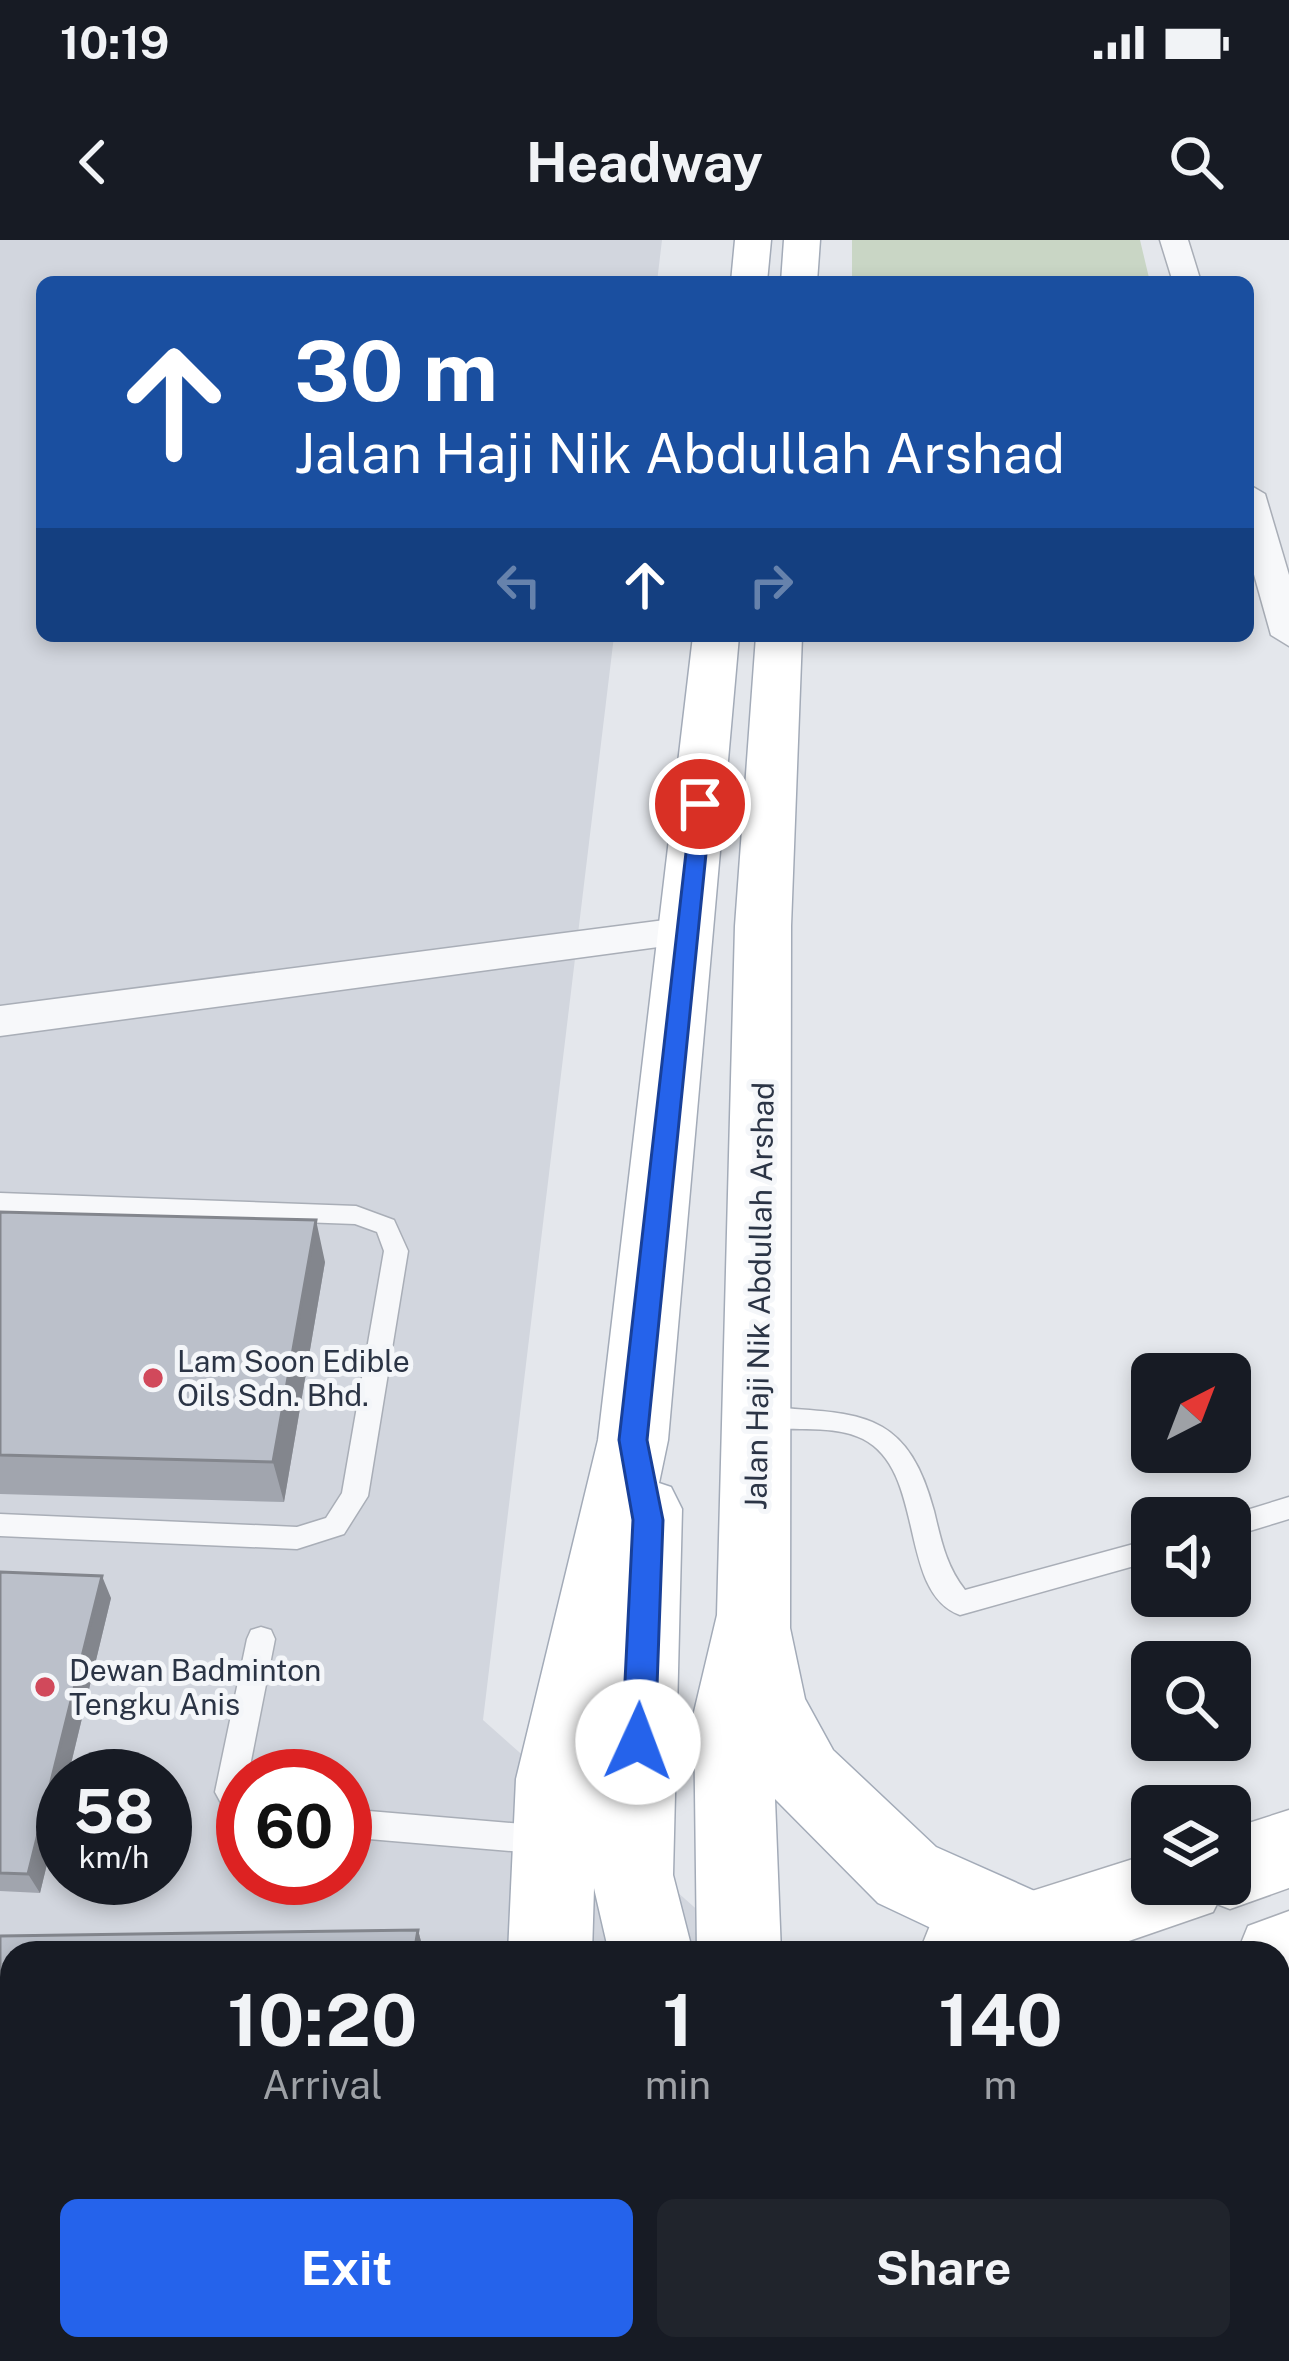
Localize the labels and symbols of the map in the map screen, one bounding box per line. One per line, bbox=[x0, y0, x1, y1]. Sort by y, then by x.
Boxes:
pin bbox=[649, 753, 751, 855]
street label: Jalan Haji Nik Abdullah Arshad bbox=[737, 1082, 781, 1510]
place label: Lam Soon Edible Oils Sdn. Bhd. bbox=[177, 1343, 410, 1413]
north arrow bbox=[1131, 1353, 1251, 1473]
marker: Lam Soon Edible Oils Sdn. Bhd. bbox=[140, 1365, 166, 1391]
place label: Dewan Badminton Tengku Anis bbox=[69, 1652, 321, 1722]
marker: Dewan Badminton Tengku Anis bbox=[32, 1674, 58, 1700]
position arrow bbox=[575, 1679, 701, 1805]
speed limit sign: 60 bbox=[216, 1749, 372, 1905]

